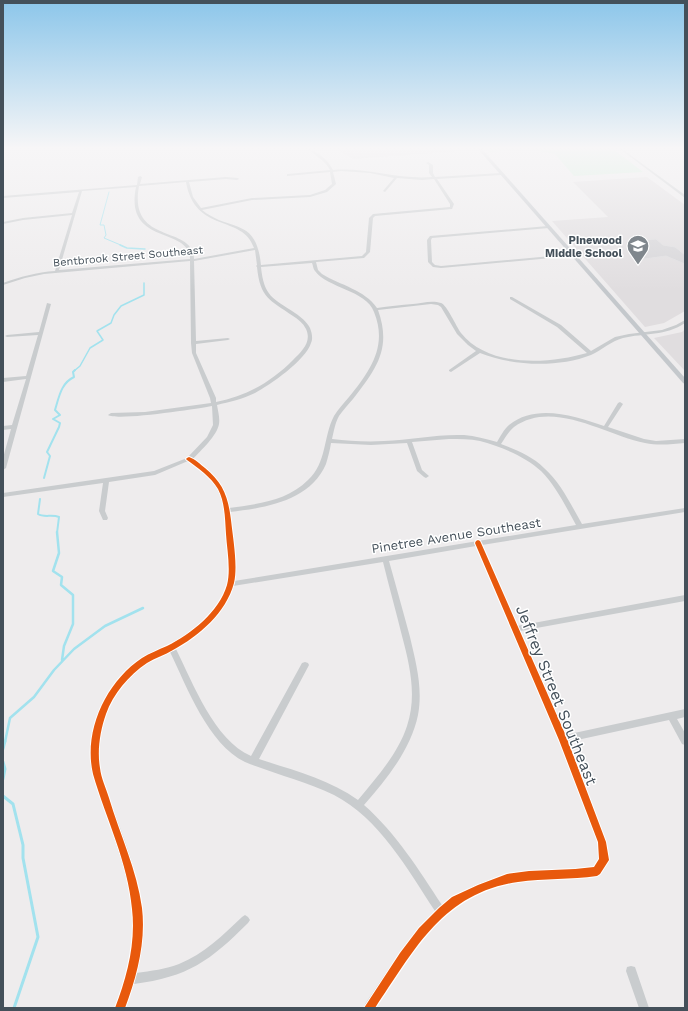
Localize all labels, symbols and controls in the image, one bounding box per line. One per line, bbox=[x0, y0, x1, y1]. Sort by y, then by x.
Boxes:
school or university icon: Pinewood Middle School bbox=[625, 233, 651, 266]
place label: Pinewood Middle School bbox=[545, 234, 622, 260]
street label: Bentbrook Street Southeast bbox=[52, 243, 204, 270]
street label: Pinetree Avenue Southeast bbox=[370, 515, 542, 556]
street label: Jeffrey Street Southeast bbox=[512, 602, 602, 788]

